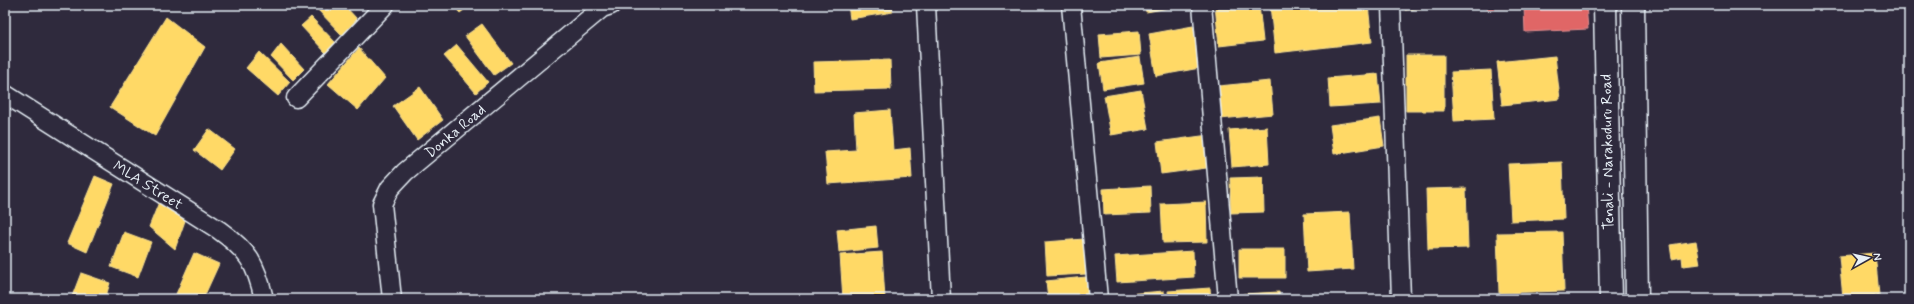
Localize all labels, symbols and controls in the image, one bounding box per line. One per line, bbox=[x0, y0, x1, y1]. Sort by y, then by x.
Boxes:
street label: Tenali - Narakoduru Road bbox=[1597, 74, 1619, 230]
street label: Donka Road bbox=[421, 100, 490, 163]
street label: MLA Street bbox=[109, 157, 186, 215]
north arrow bbox=[1848, 238, 1888, 278]
text: N bbox=[1869, 252, 1884, 261]

